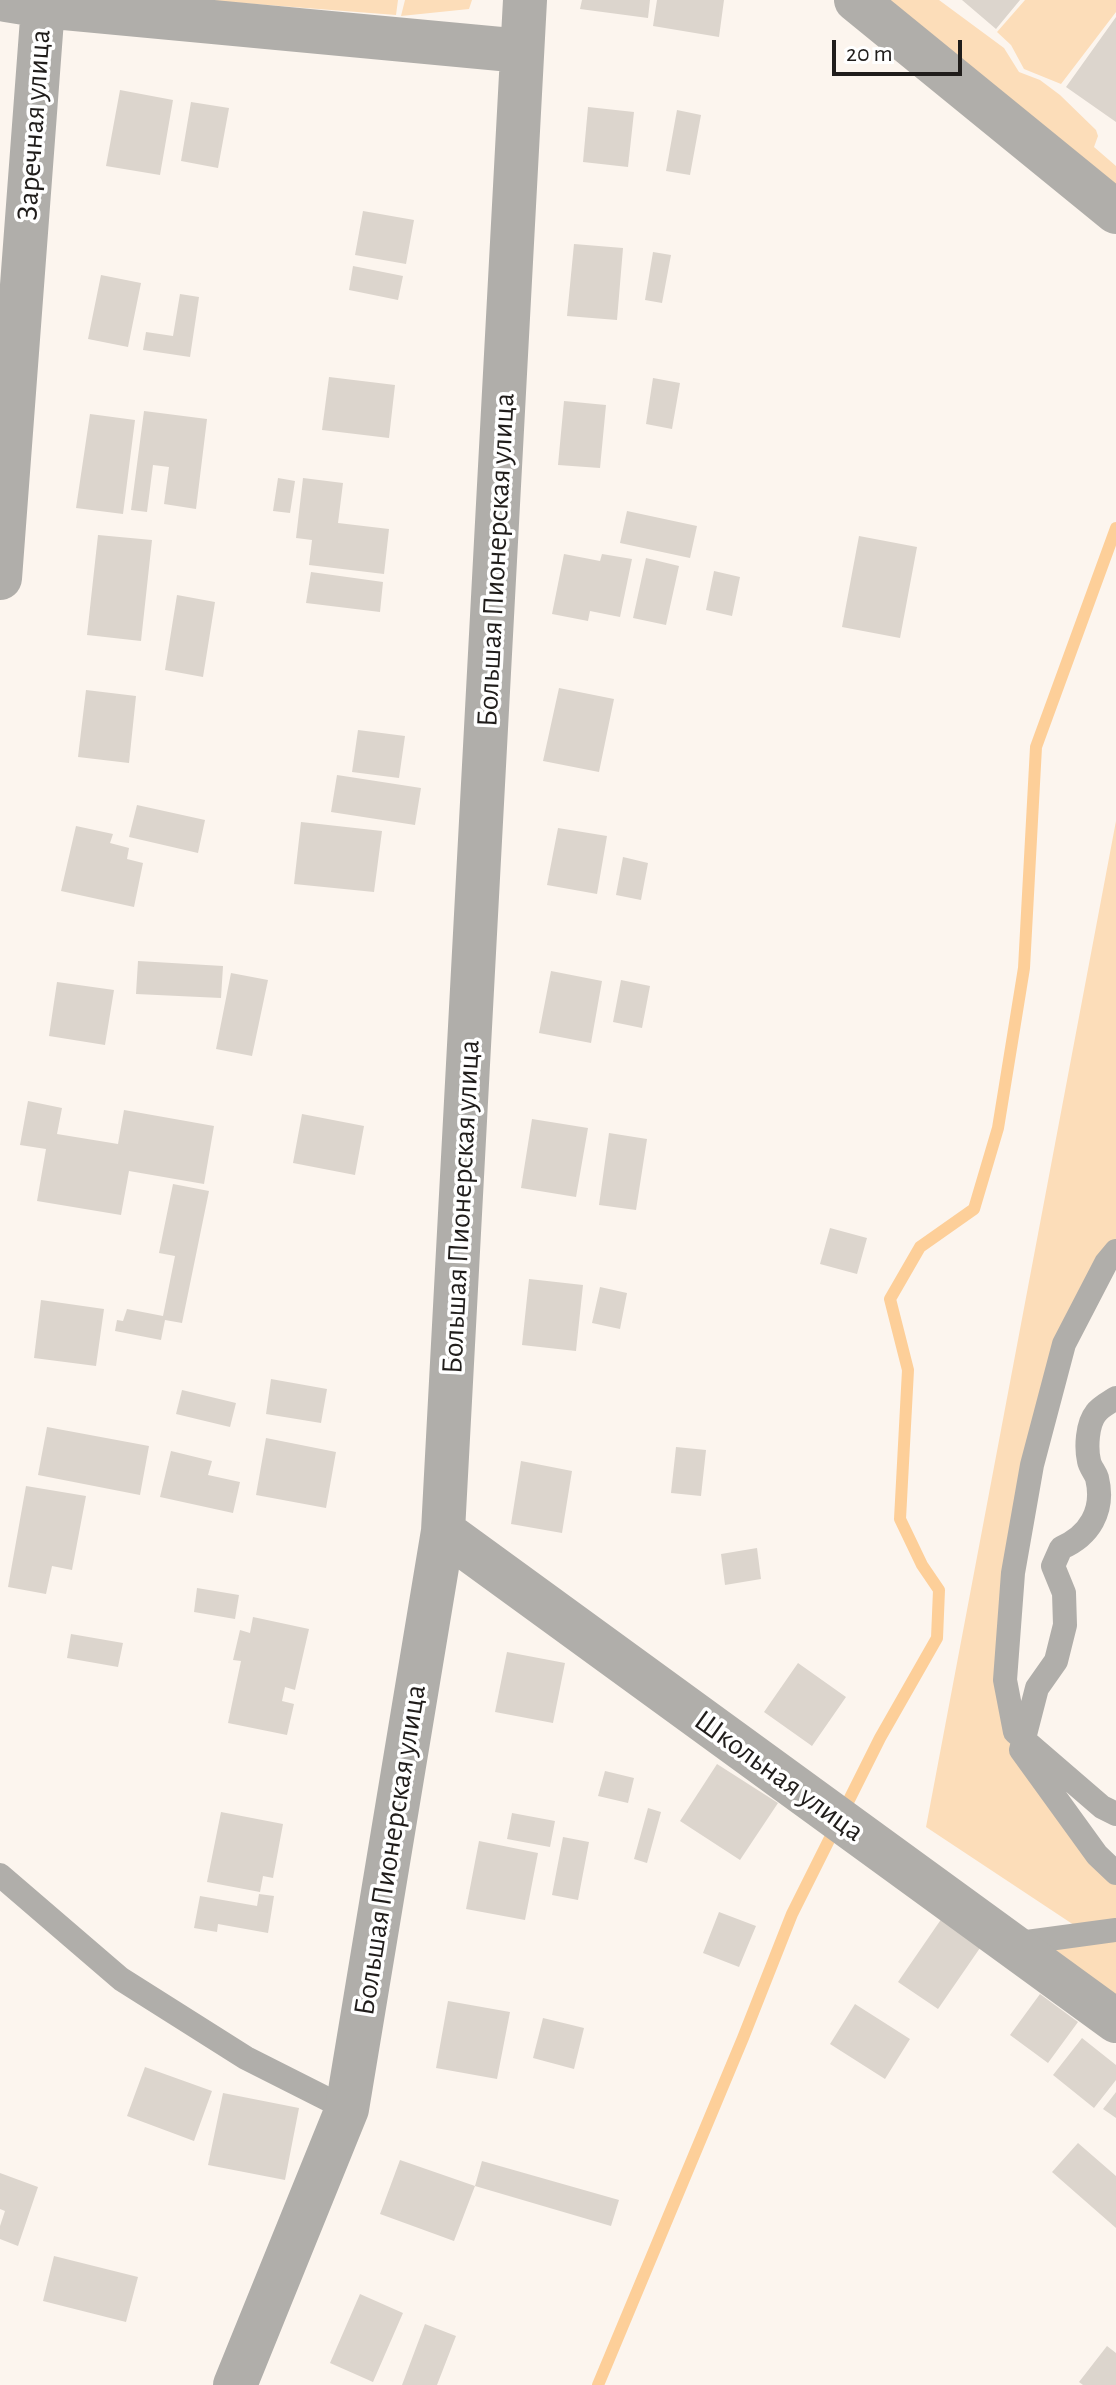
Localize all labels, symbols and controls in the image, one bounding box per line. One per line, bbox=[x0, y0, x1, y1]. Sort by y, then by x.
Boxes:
scale bar bbox=[836, 24, 966, 74]
street label: Заречная улица bbox=[9, 28, 59, 222]
text: 20 m bbox=[846, 42, 893, 66]
street label: Большая Пионерская улица bbox=[469, 392, 523, 728]
street label: Большая Пионерская улица bbox=[434, 1039, 488, 1375]
street label: Большая Пионерская улица bbox=[346, 1682, 434, 2018]
street label: Школьная улица bbox=[687, 1702, 871, 1850]

